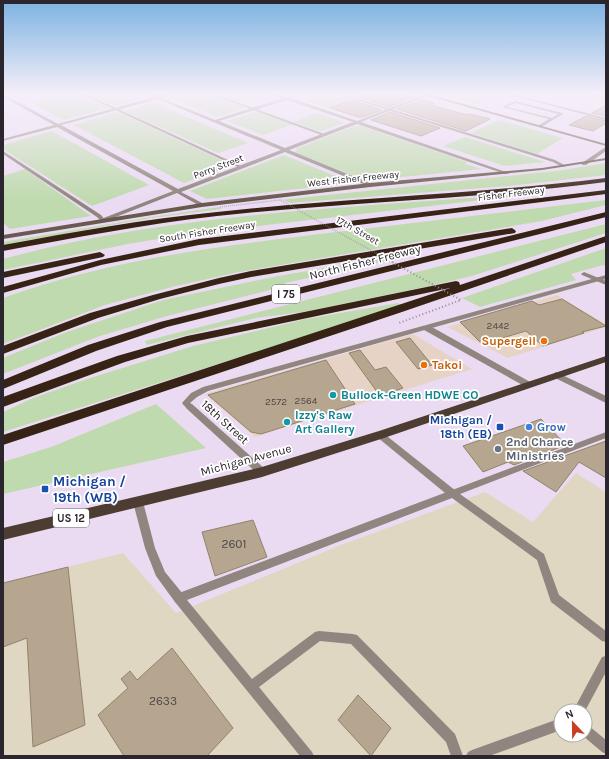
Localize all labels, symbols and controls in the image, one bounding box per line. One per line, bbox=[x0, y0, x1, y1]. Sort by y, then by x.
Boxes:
street label: Perry Street bbox=[192, 152, 245, 182]
street label: West Fisher Freeway bbox=[307, 168, 400, 190]
street label: Fisher Freeway bbox=[477, 184, 546, 204]
street label: 17th Street bbox=[334, 214, 381, 248]
street label: South Fisher Freeway bbox=[158, 218, 256, 245]
street label: North Fisher Freeway bbox=[308, 241, 423, 283]
road number: I 75 bbox=[272, 285, 300, 303]
house number: 2442 bbox=[487, 320, 510, 332]
place label: Supergeil bbox=[482, 334, 536, 348]
marker: Supergeil bbox=[539, 336, 549, 346]
place label: Takoi bbox=[432, 358, 462, 372]
marker: Takoi bbox=[419, 360, 429, 370]
place label: Bullock-Green HDWE CO bbox=[341, 388, 478, 402]
marker: Bullock-Green HDWE CO bbox=[328, 390, 338, 400]
house number: 2564 bbox=[295, 395, 318, 407]
house number: 2572 bbox=[265, 396, 287, 408]
street label: 18th Street bbox=[198, 397, 252, 447]
place label: Izzy's Raw Art Gallery bbox=[295, 408, 355, 436]
place label: Michigan / 18th (EB) bbox=[430, 413, 492, 441]
marker: Izzy's Raw Art Gallery bbox=[282, 417, 292, 427]
place label: Grow bbox=[537, 420, 566, 434]
marker: Michigan / 18th (EB) bbox=[495, 422, 505, 432]
marker: Grow bbox=[524, 422, 534, 432]
place label: 2nd Chance Ministries bbox=[506, 435, 573, 463]
street label: Michigan Avenue bbox=[199, 441, 293, 479]
marker: 2nd Chance Ministries bbox=[493, 444, 503, 454]
place label: Michigan / 19th (WB) bbox=[53, 473, 126, 506]
marker: Michigan / 19th (WB) bbox=[40, 484, 50, 494]
road number: US 12 bbox=[53, 509, 89, 527]
house number: 2601 bbox=[222, 537, 246, 551]
house number: 2633 bbox=[149, 694, 177, 708]
north arrow bbox=[553, 703, 593, 743]
text: N bbox=[563, 707, 576, 722]

